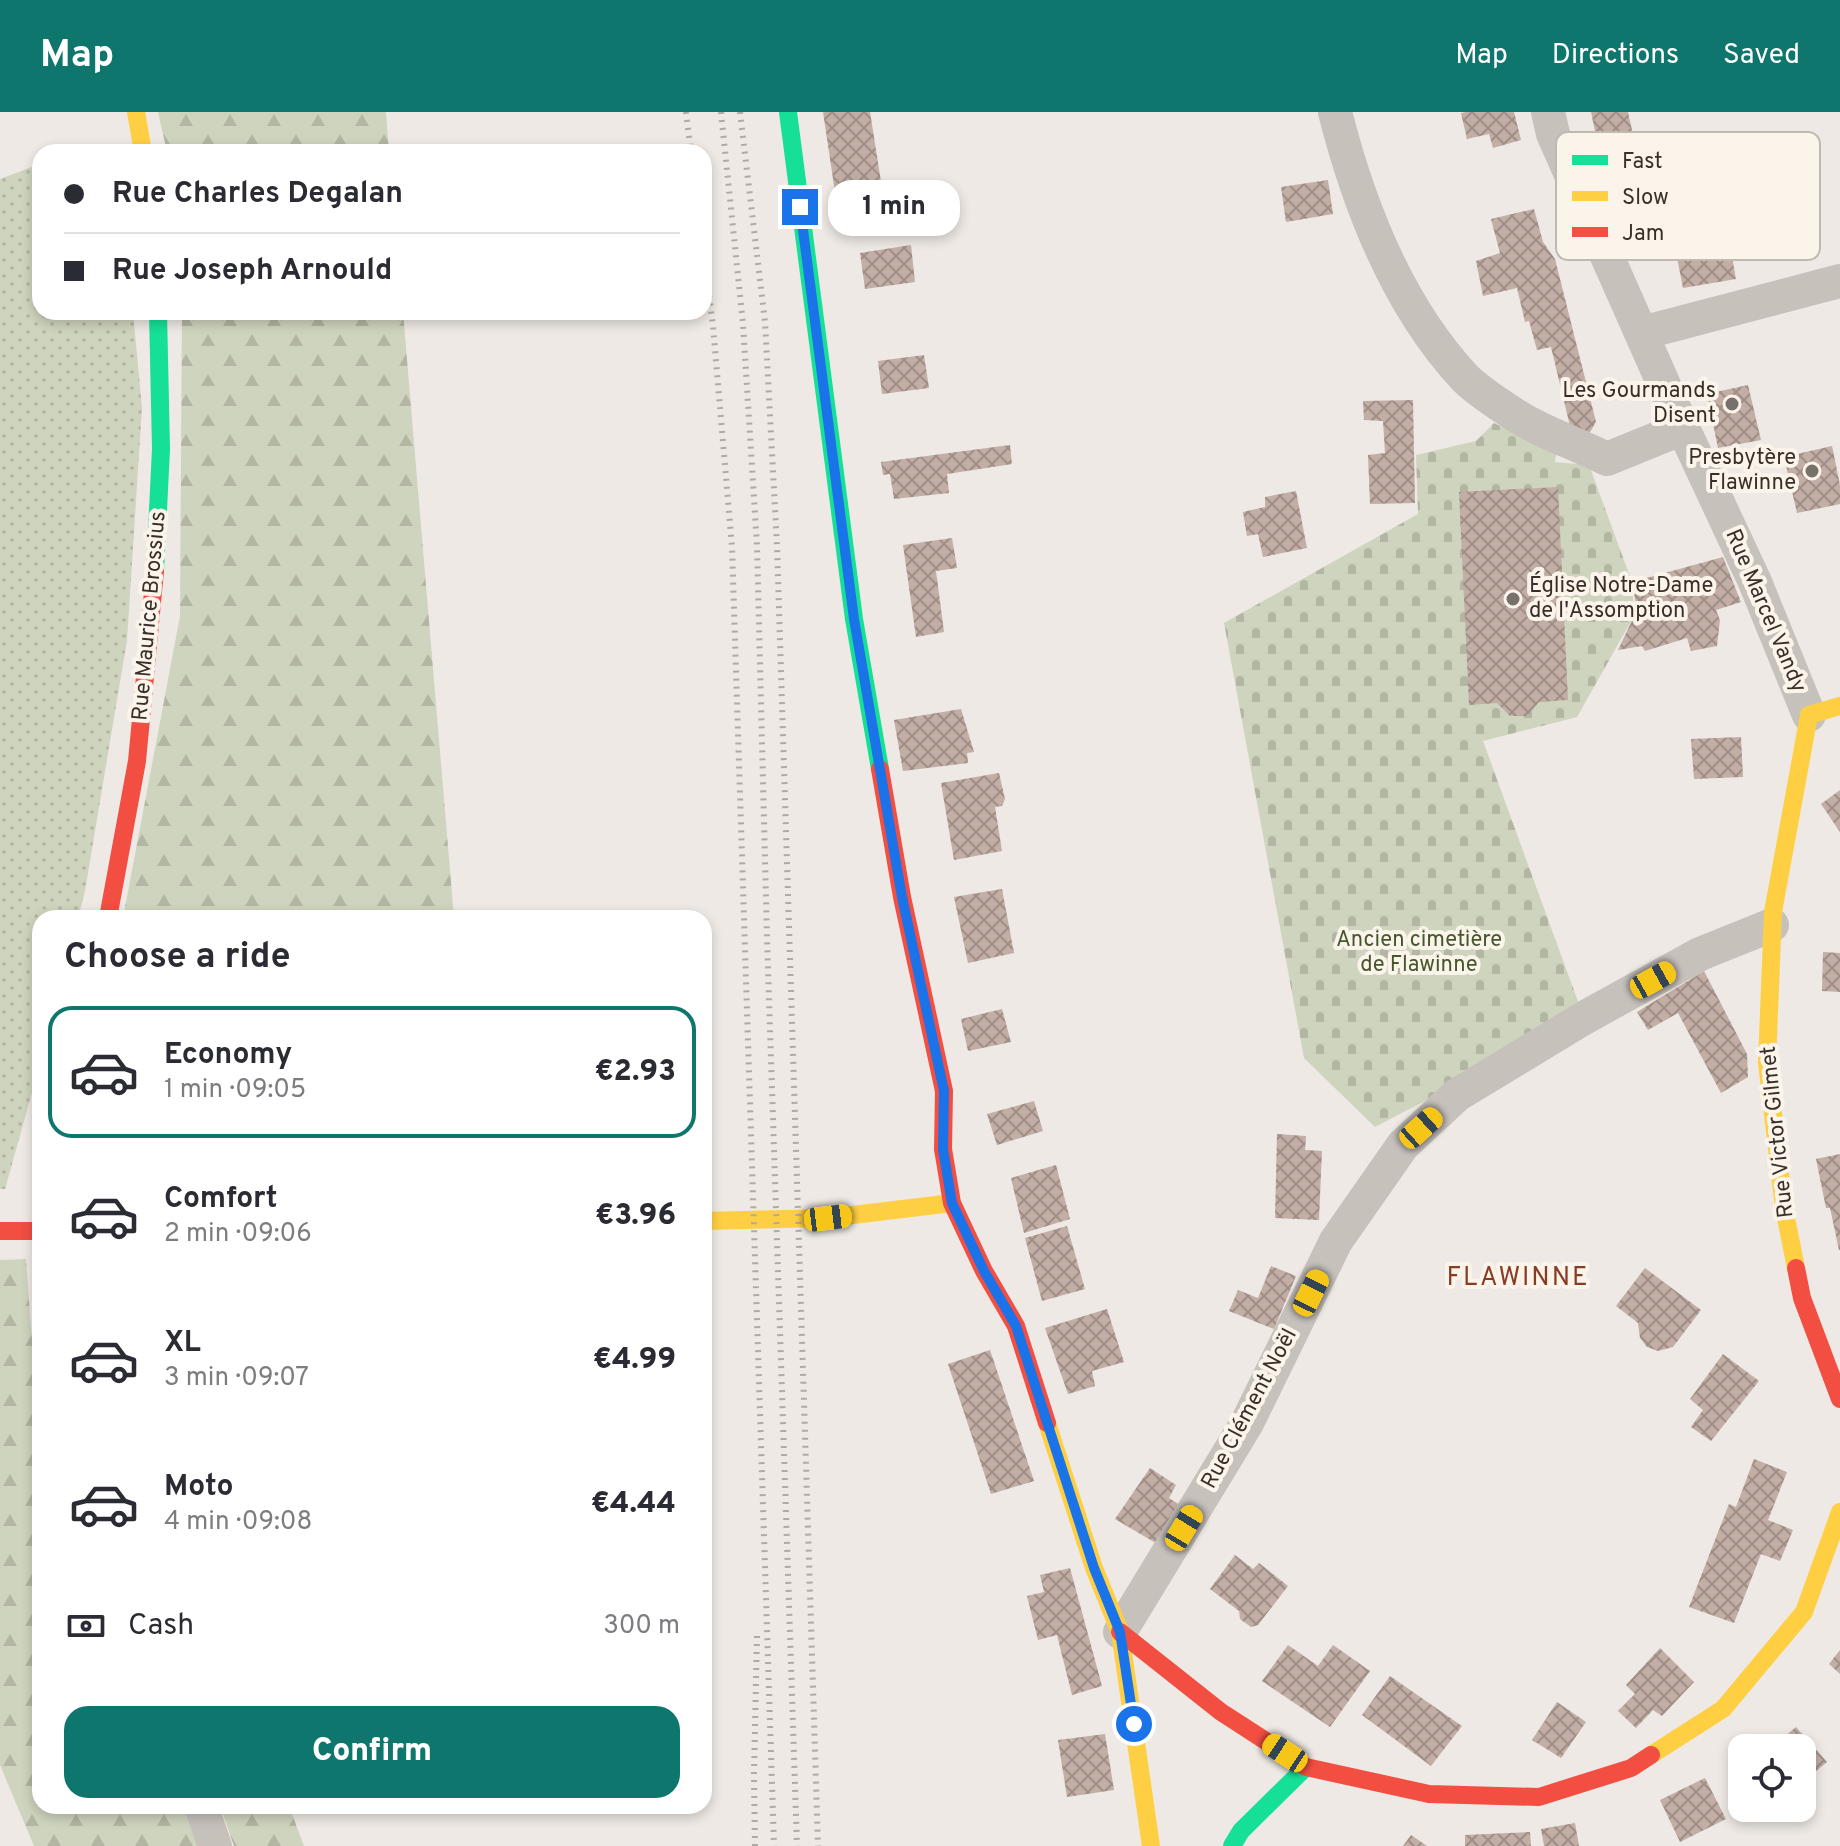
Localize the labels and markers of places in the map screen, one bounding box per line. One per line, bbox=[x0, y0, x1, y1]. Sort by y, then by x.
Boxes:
place label: Les Gourmands Disent bbox=[1562, 378, 1716, 430]
marker: Les Gourmands Disent bbox=[1723, 395, 1741, 413]
place label: Presbytère Flawinne bbox=[1688, 445, 1796, 497]
marker: Presbytère Flawinne bbox=[1803, 462, 1821, 480]
place label: Église Notre-Dame de l'Assomption bbox=[1529, 571, 1713, 625]
marker: Église Notre-Dame de l'Assomption bbox=[1504, 590, 1522, 608]

